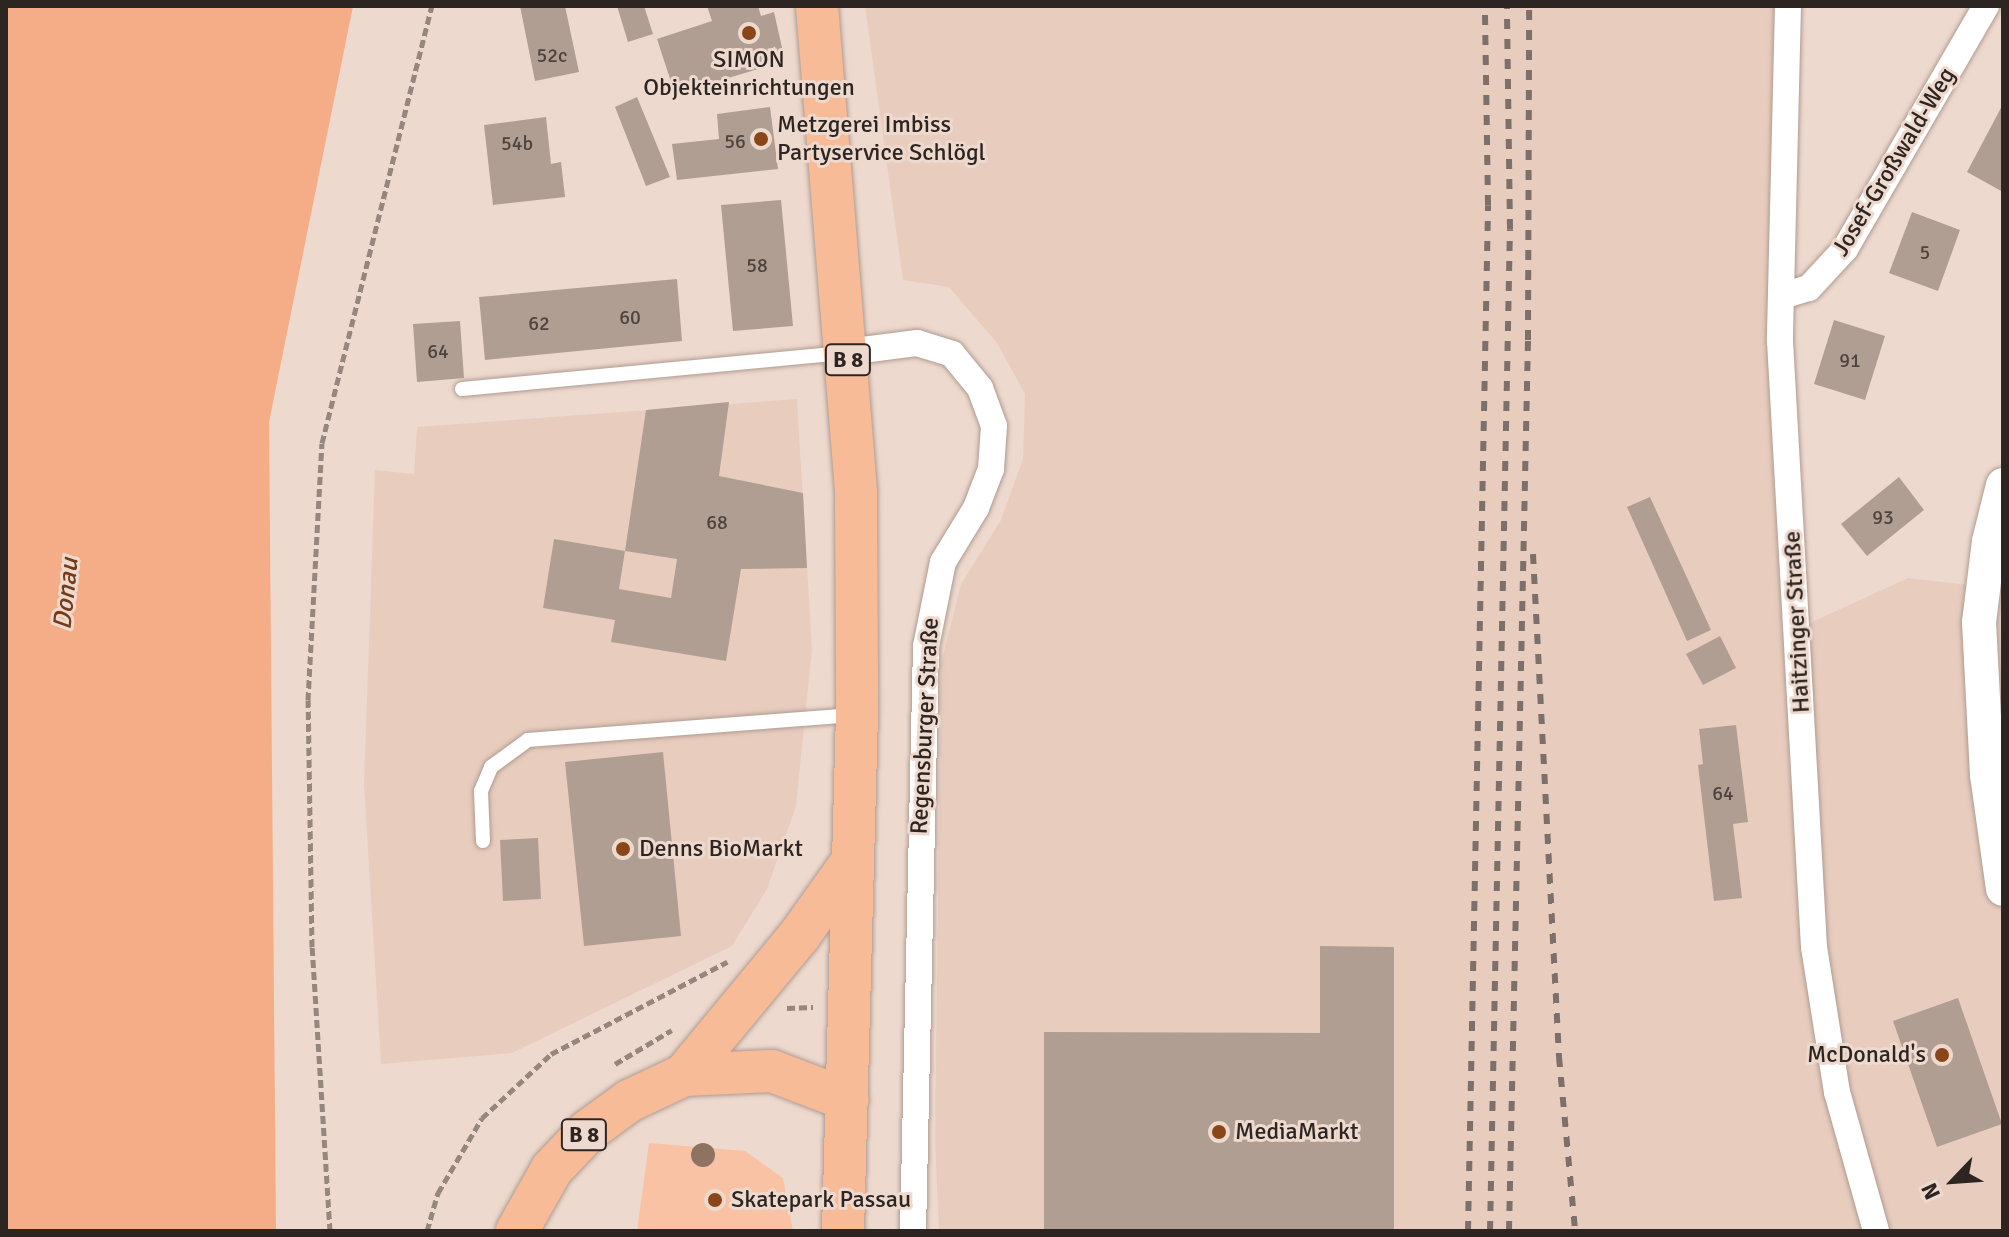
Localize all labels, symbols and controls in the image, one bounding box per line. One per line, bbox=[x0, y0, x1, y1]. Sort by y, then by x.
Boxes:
marker: SIMON Objekteinrichtungen bbox=[740, 24, 758, 42]
house number: 52c bbox=[536, 43, 568, 67]
place label: SIMON Objekteinrichtungen bbox=[643, 46, 855, 102]
street label: Josef-Großwald-Weg bbox=[1826, 63, 1962, 261]
place label: Metzgerei Imbiss Partyservice Schlögl bbox=[777, 111, 986, 167]
house number: 56 bbox=[724, 129, 746, 153]
marker: Metzgerei Imbiss Partyservice Schlögl bbox=[752, 130, 770, 148]
house number: 54b bbox=[501, 131, 533, 155]
house number: 5 bbox=[1920, 240, 1930, 264]
house number: 58 bbox=[746, 253, 768, 277]
house number: 60 bbox=[619, 305, 641, 329]
house number: 62 bbox=[528, 311, 550, 335]
house number: 64 bbox=[427, 339, 449, 363]
road number: B 8 bbox=[824, 342, 872, 378]
house number: 91 bbox=[1839, 348, 1861, 372]
house number: 93 bbox=[1872, 505, 1894, 529]
house number: 68 bbox=[706, 510, 728, 534]
street label: Haitzinger Straße bbox=[1778, 530, 1816, 714]
water label: Donau bbox=[48, 557, 86, 631]
street label: Regensburger Straße bbox=[905, 617, 945, 835]
house number: 64 bbox=[1712, 781, 1734, 805]
place label: Denns BioMarkt bbox=[639, 835, 803, 863]
marker: Denns BioMarkt bbox=[614, 840, 632, 858]
place label: McDonald's bbox=[1807, 1041, 1926, 1069]
marker: McDonald's bbox=[1933, 1046, 1951, 1064]
road number: B 8 bbox=[560, 1117, 608, 1153]
place label: MediaMarkt bbox=[1235, 1118, 1359, 1146]
marker: MediaMarkt bbox=[1210, 1123, 1228, 1141]
north arrow bbox=[1913, 1141, 1993, 1221]
text: N bbox=[1915, 1179, 1946, 1204]
place label: Skatepark Passau bbox=[731, 1186, 911, 1214]
marker: Skatepark Passau bbox=[706, 1191, 724, 1209]

